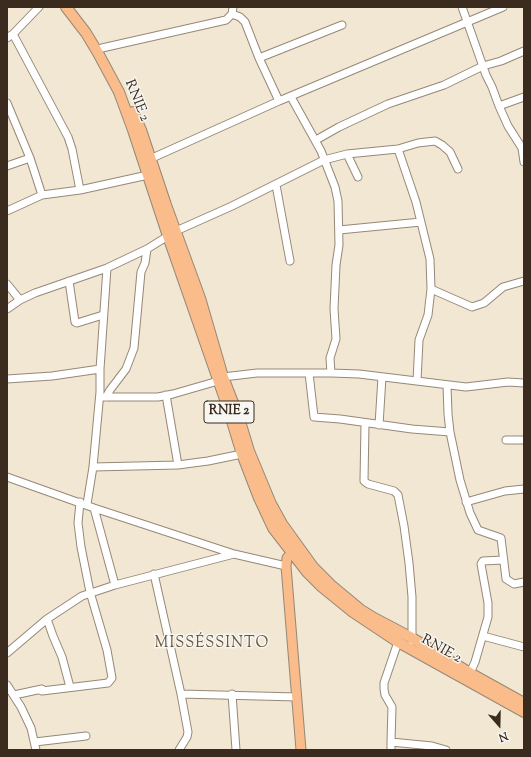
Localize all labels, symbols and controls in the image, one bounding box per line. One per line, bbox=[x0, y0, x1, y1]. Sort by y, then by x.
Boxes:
street label: RNIE 2 bbox=[120, 78, 152, 124]
road number: RNIE 2 bbox=[204, 401, 254, 423]
street label: RNIE 2 bbox=[418, 632, 464, 668]
district label: MISSÉSSINTO bbox=[155, 635, 269, 653]
north arrow bbox=[479, 705, 519, 745]
text: N bbox=[496, 727, 510, 745]

